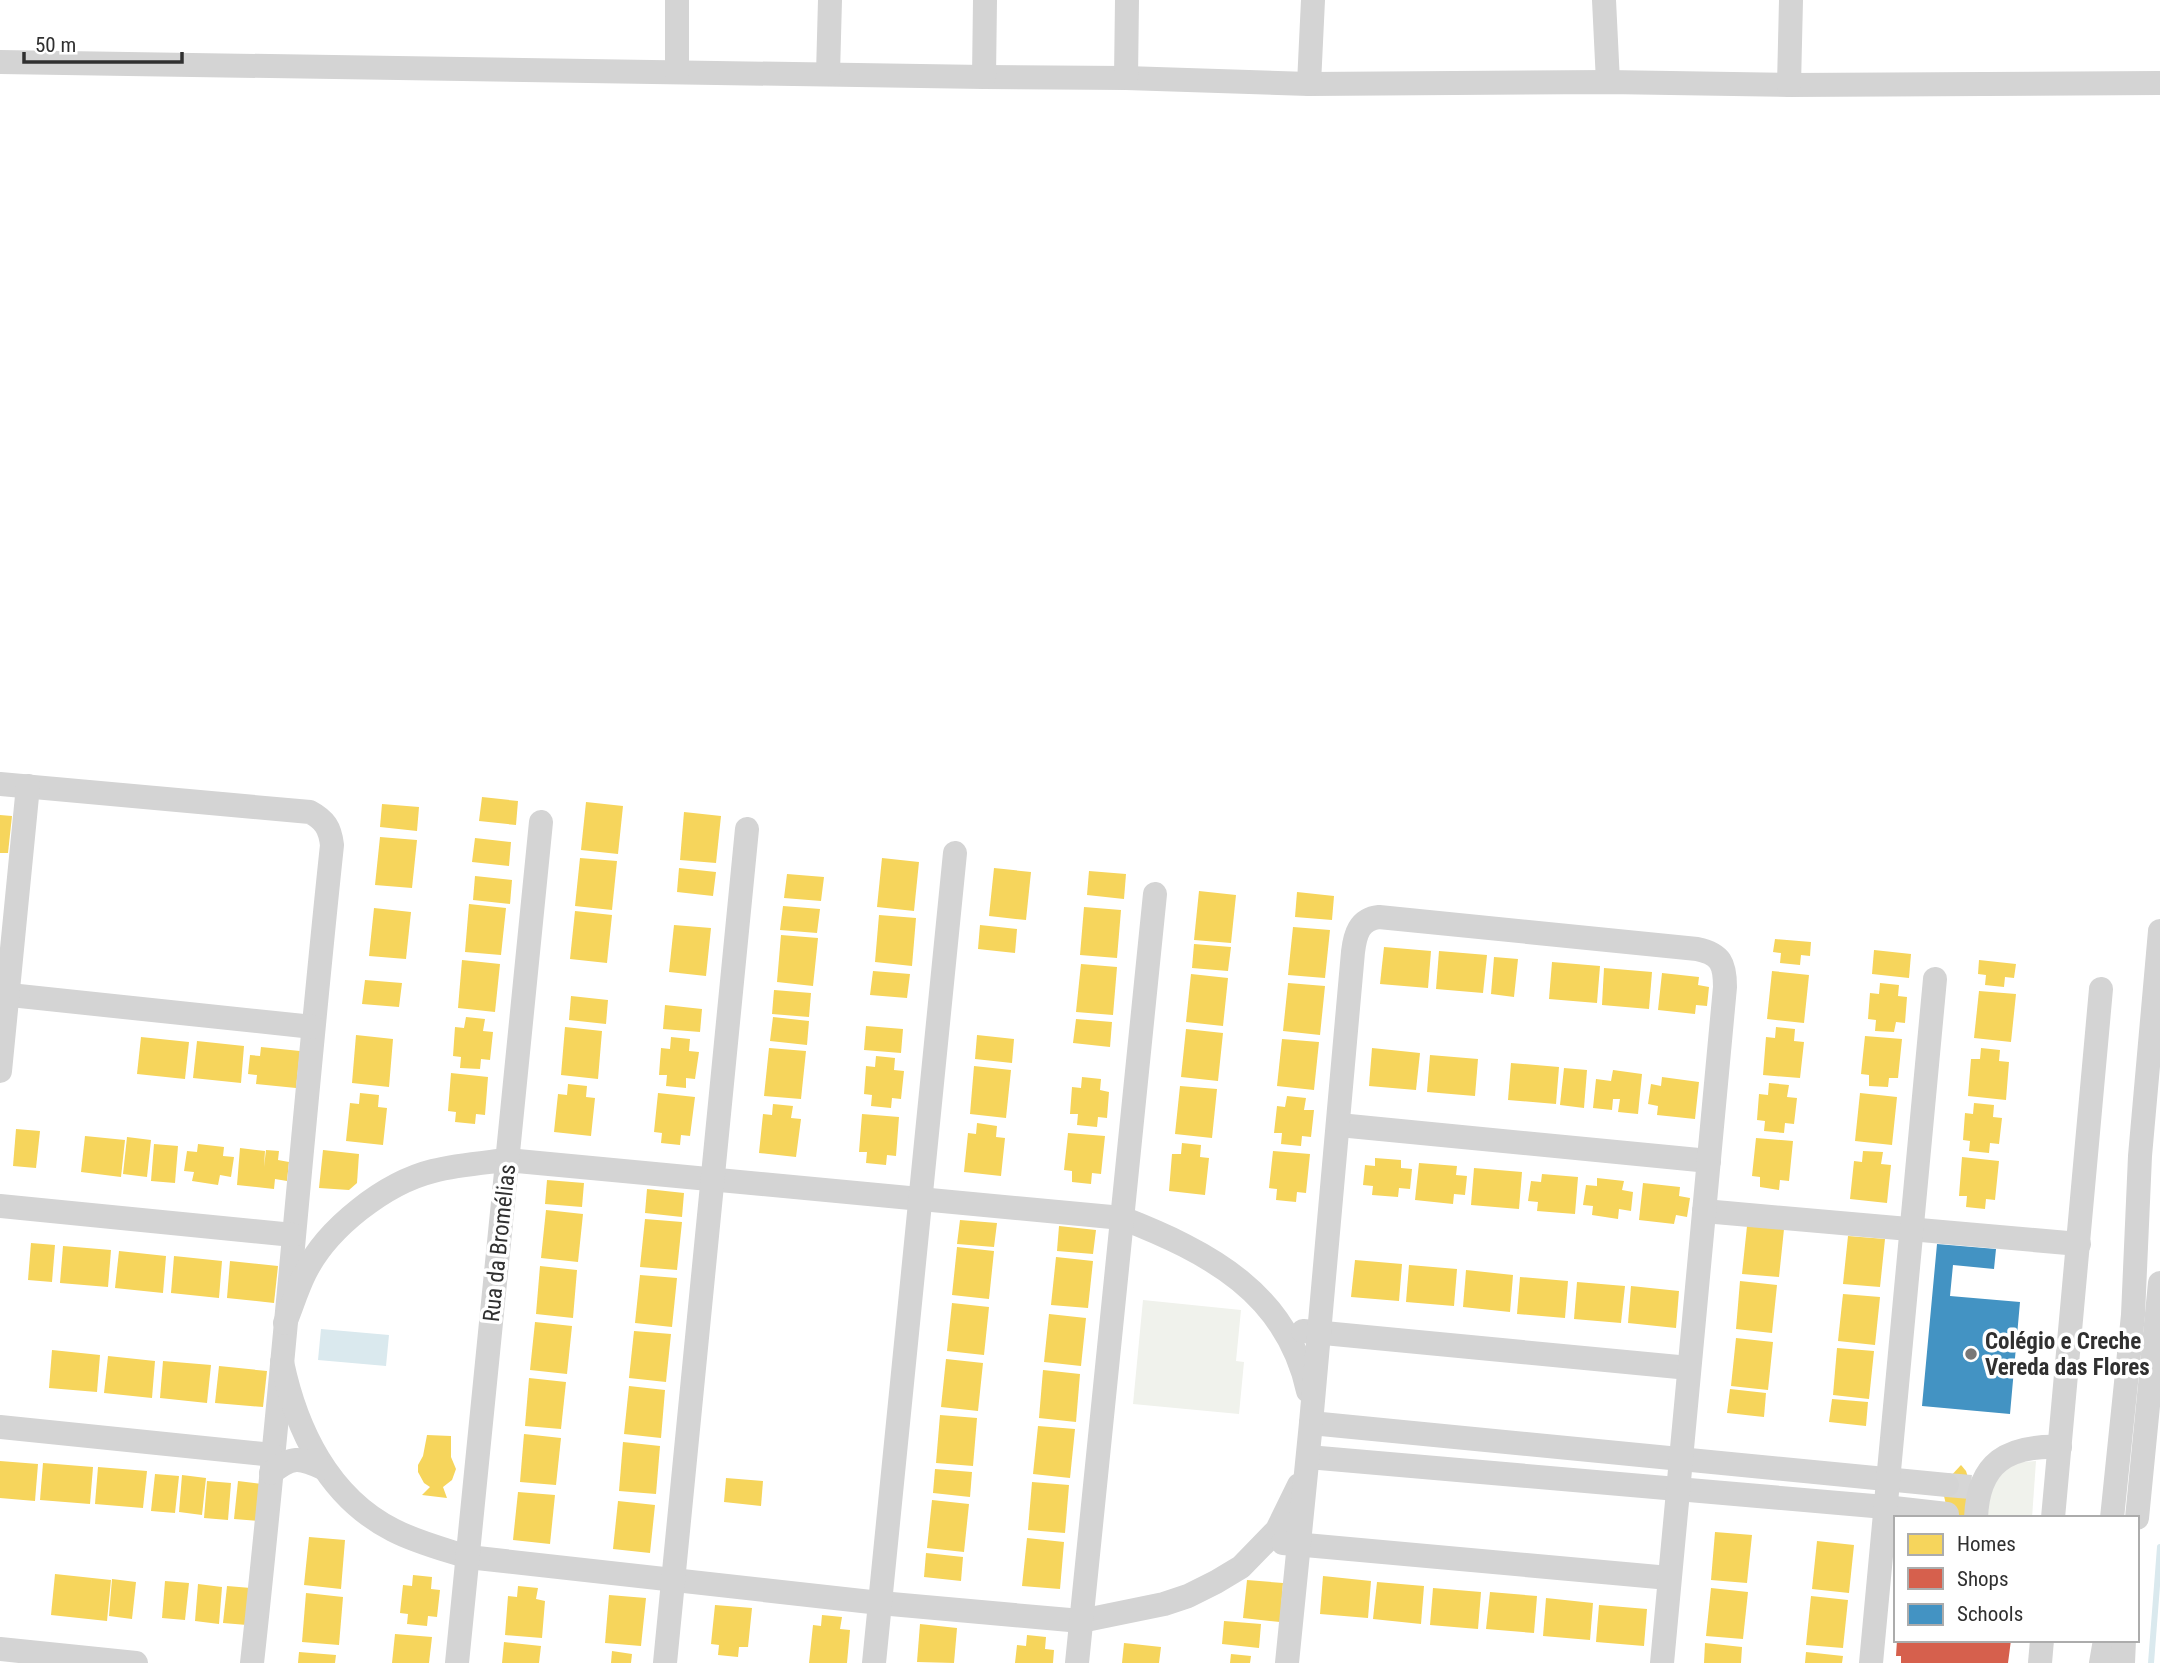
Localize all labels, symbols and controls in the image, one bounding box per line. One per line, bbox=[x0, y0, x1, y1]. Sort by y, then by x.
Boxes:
scale bar bbox=[24, 21, 182, 65]
text: 50 m bbox=[35, 33, 76, 57]
street label: Rua da Bromélias bbox=[478, 1163, 521, 1323]
place label: Colégio e Creche Vereda das Flores bbox=[1985, 1328, 2150, 1381]
marker: Colégio e Creche Vereda das Flores bbox=[1963, 1346, 1979, 1362]
legend bbox=[1894, 1516, 2139, 1642]
text: Homes bbox=[1957, 1532, 2016, 1556]
text: Shops bbox=[1957, 1567, 2009, 1591]
text: Schools bbox=[1957, 1602, 2023, 1626]

